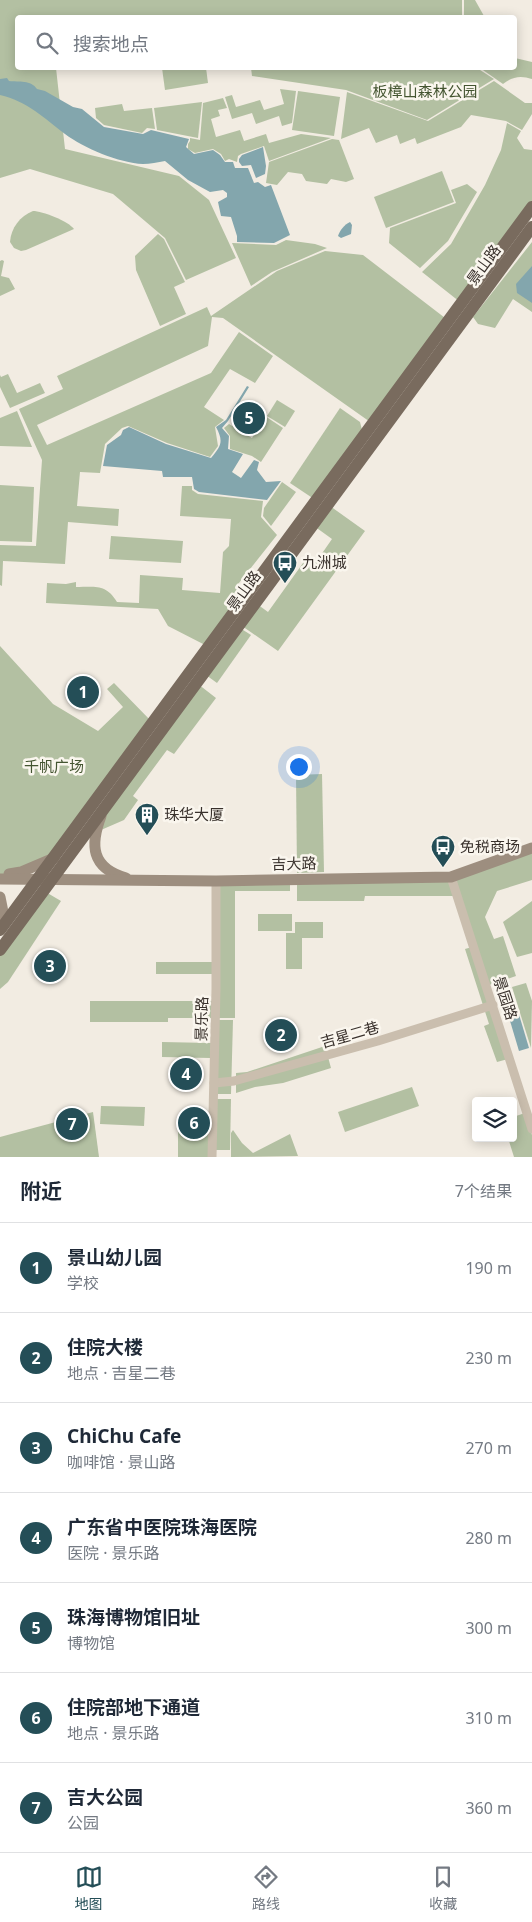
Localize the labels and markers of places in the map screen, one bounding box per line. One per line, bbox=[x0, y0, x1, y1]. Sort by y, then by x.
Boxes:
pin: 5 bbox=[233, 399, 265, 437]
bus stop icon: 九洲城 bbox=[272, 550, 298, 584]
place label: 九洲城 bbox=[302, 552, 347, 572]
pin: 1 bbox=[67, 673, 99, 711]
building icon: 珠华大厦 bbox=[134, 802, 160, 836]
place label: 珠华大厦 bbox=[164, 804, 224, 824]
bus stop icon: 免税商场 bbox=[430, 834, 456, 868]
place label: 免税商场 bbox=[460, 836, 520, 856]
pin: 3 bbox=[34, 947, 66, 985]
pin: 2 bbox=[265, 1016, 297, 1054]
pin: 4 bbox=[170, 1055, 202, 1093]
pin: 6 bbox=[178, 1104, 210, 1142]
pin: 7 bbox=[56, 1105, 88, 1143]

